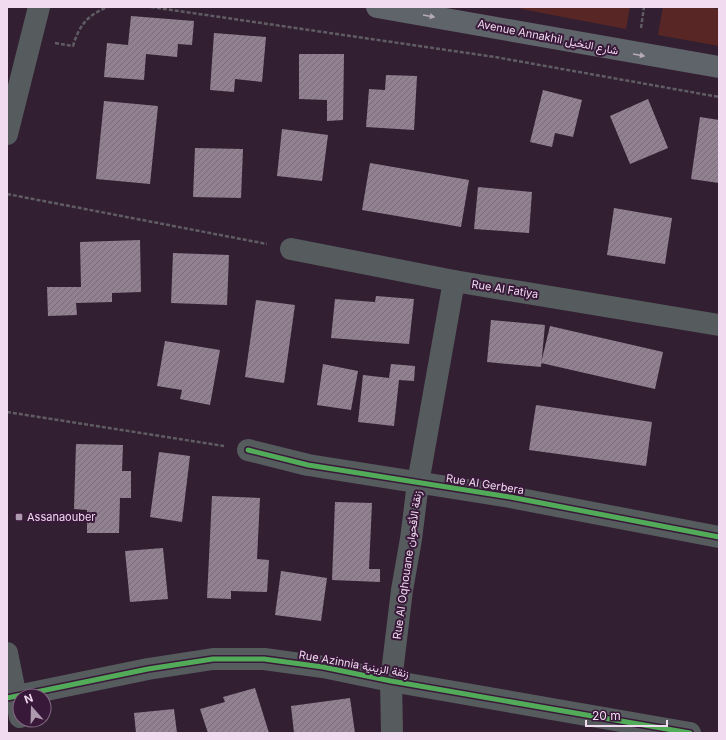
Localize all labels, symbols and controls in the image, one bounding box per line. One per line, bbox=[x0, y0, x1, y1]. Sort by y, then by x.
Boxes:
one-way arrow bbox=[423, 13, 435, 19]
street label: Avenue Annakhil شارع النخيل bbox=[476, 16, 620, 59]
one-way arrow bbox=[633, 52, 645, 58]
street label: Rue Al Fatiya bbox=[471, 277, 539, 301]
street label: Rue Al Gerbera bbox=[445, 471, 525, 497]
street label: Rue Al Oqhouane زنقة الأقحوان bbox=[390, 490, 424, 640]
place label: Assanaouber bbox=[27, 510, 95, 524]
marker: Assanaouber bbox=[14, 512, 24, 522]
street label: Rue Azinnia زنقة الزينية bbox=[298, 647, 410, 681]
north arrow bbox=[12, 688, 52, 728]
text: N bbox=[22, 691, 35, 707]
scale bar bbox=[586, 702, 667, 728]
text: 20 m bbox=[592, 708, 621, 723]

